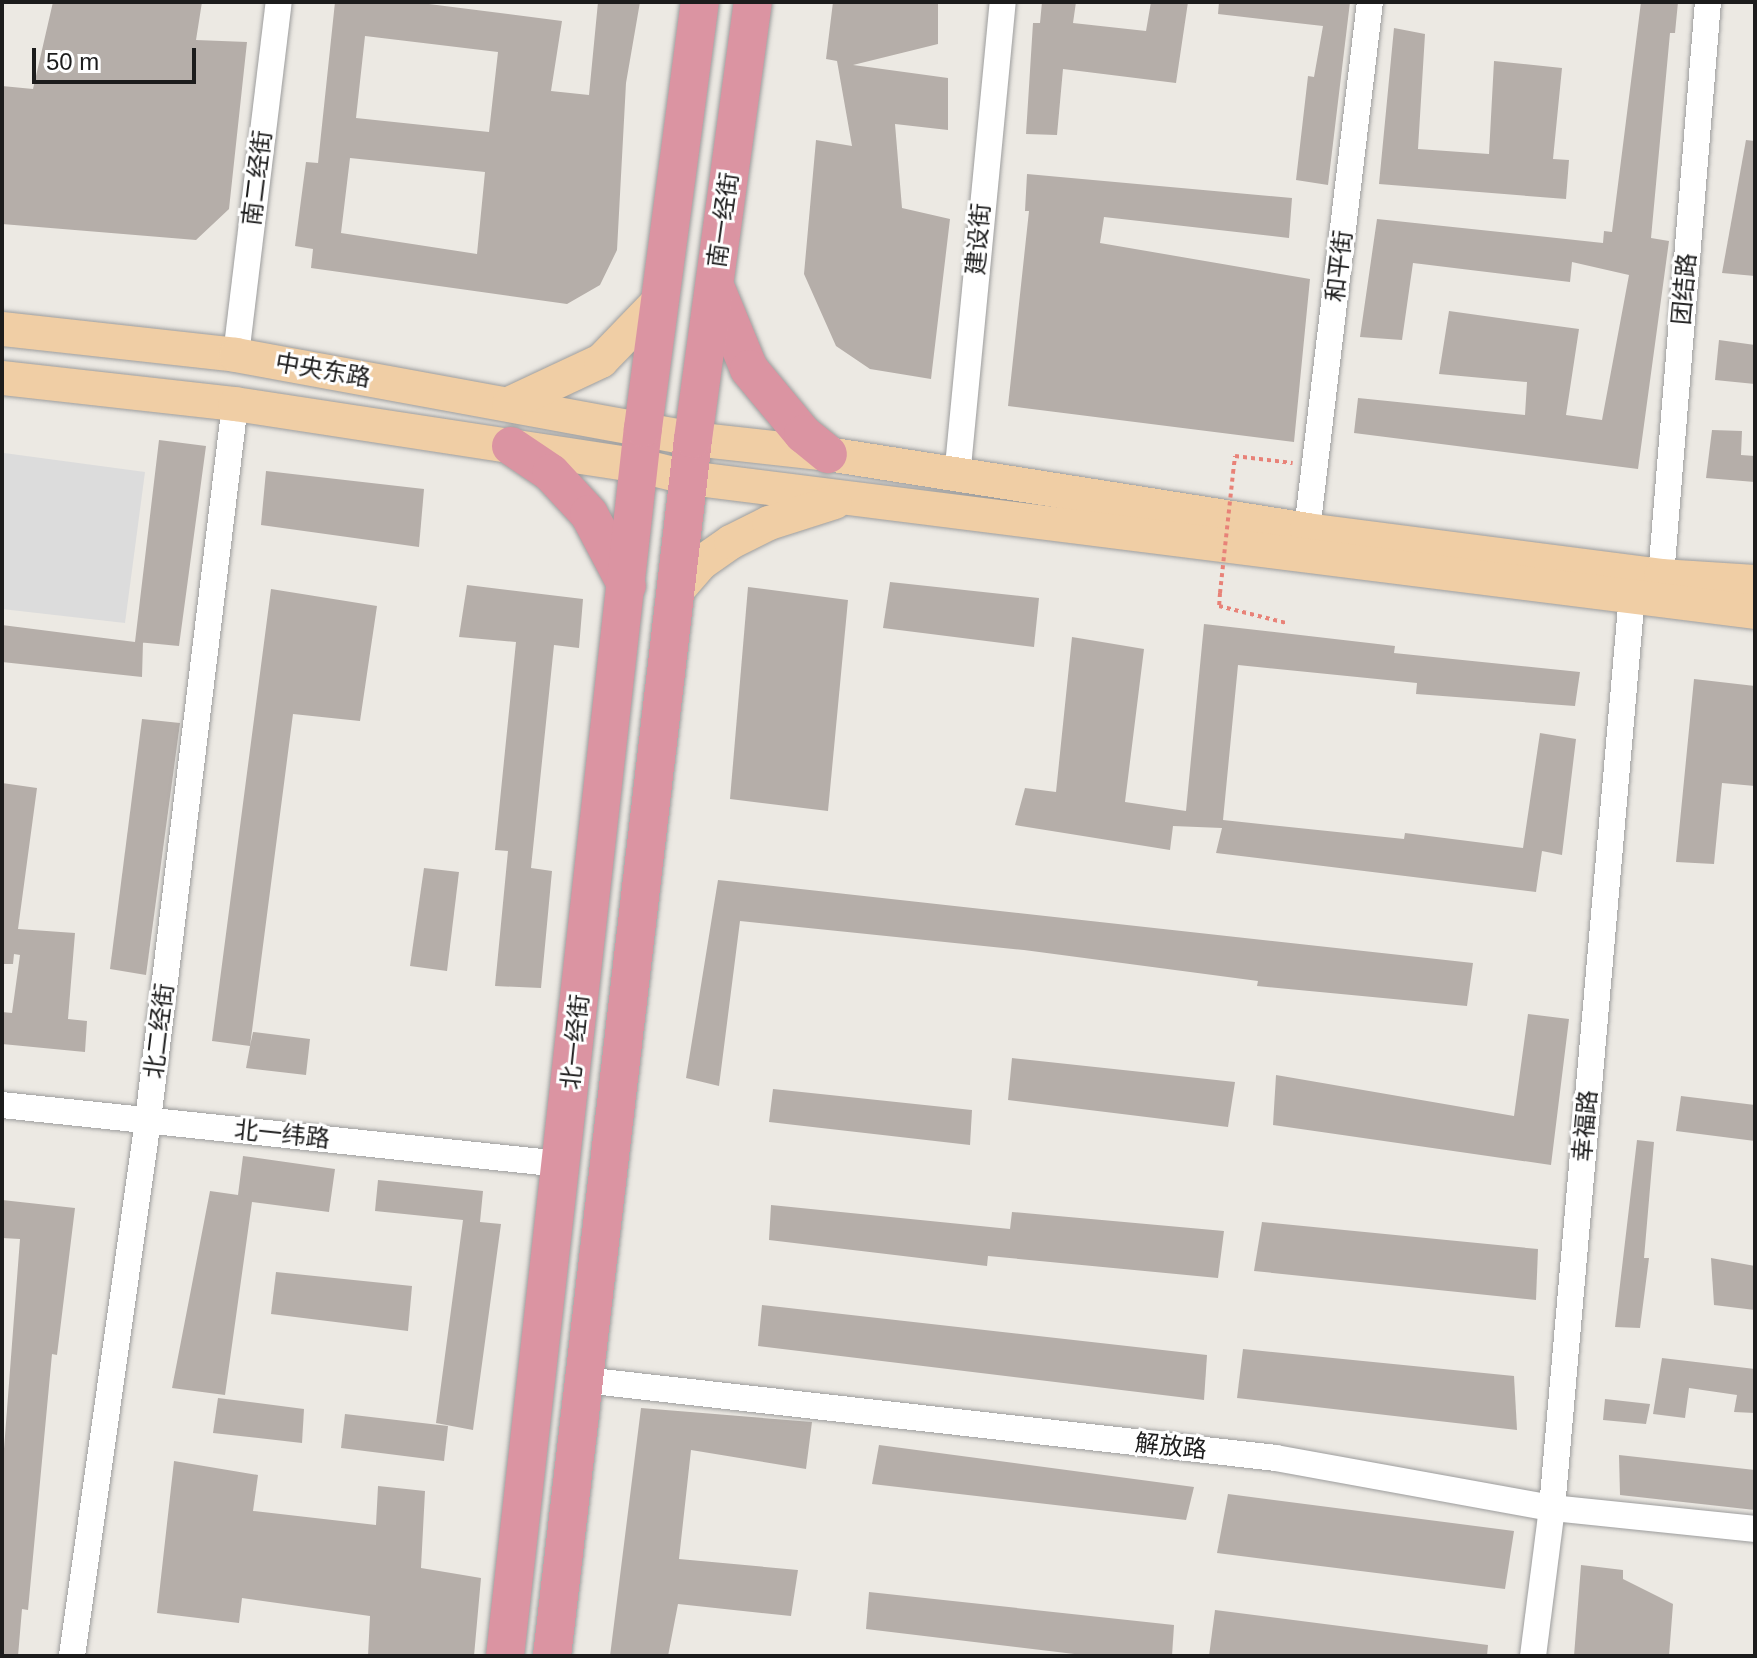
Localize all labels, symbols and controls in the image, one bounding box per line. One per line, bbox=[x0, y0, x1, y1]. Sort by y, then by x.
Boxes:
scale bar bbox=[36, 32, 200, 82]
text: 50 m bbox=[46, 48, 99, 75]
street label: 南二经街 bbox=[237, 129, 277, 227]
street label: 南一经街 bbox=[702, 170, 744, 270]
street label: 建设街 bbox=[961, 202, 995, 276]
street label: 和平街 bbox=[1320, 229, 1358, 303]
street label: 团结路 bbox=[1667, 252, 1701, 326]
street label: 中央东路 bbox=[273, 347, 373, 393]
street label: 北二经街 bbox=[139, 982, 179, 1080]
street label: 北一经街 bbox=[556, 993, 594, 1091]
street label: 幸福路 bbox=[1568, 1089, 1602, 1163]
street label: 北一纬路 bbox=[233, 1115, 331, 1153]
street label: 解放路 bbox=[1134, 1428, 1208, 1464]

